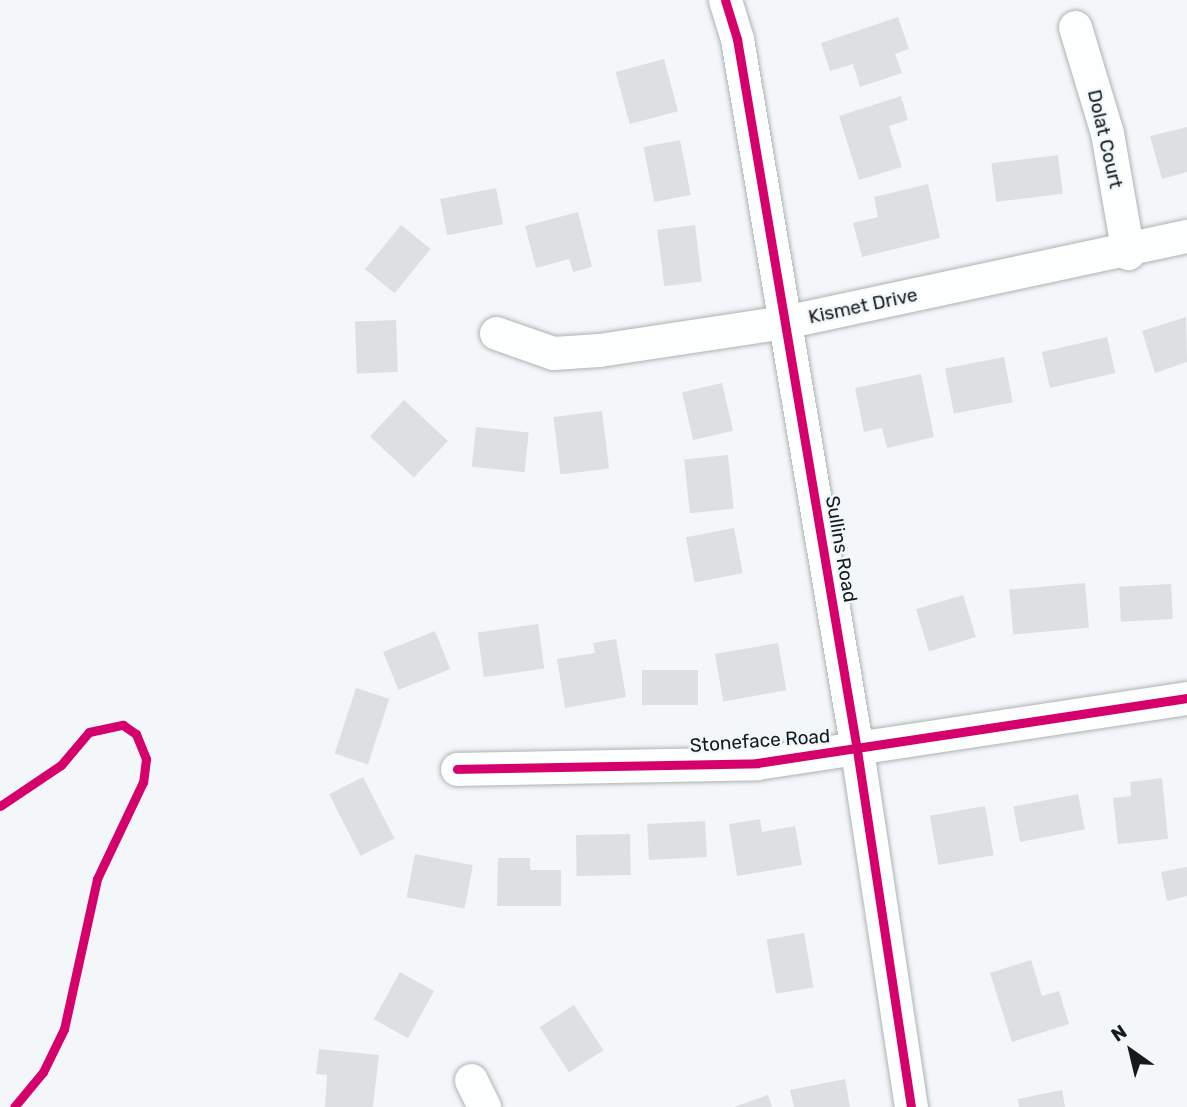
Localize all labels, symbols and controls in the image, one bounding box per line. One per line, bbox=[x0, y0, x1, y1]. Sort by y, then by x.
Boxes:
street label: Dolat Court bbox=[1083, 87, 1127, 191]
street label: Kismet Drive bbox=[806, 283, 920, 329]
street label: Sullins Road bbox=[820, 494, 862, 604]
street label: Stoneface Road bbox=[689, 725, 831, 757]
north arrow bbox=[1096, 1016, 1166, 1086]
text: N bbox=[1107, 1020, 1131, 1047]

